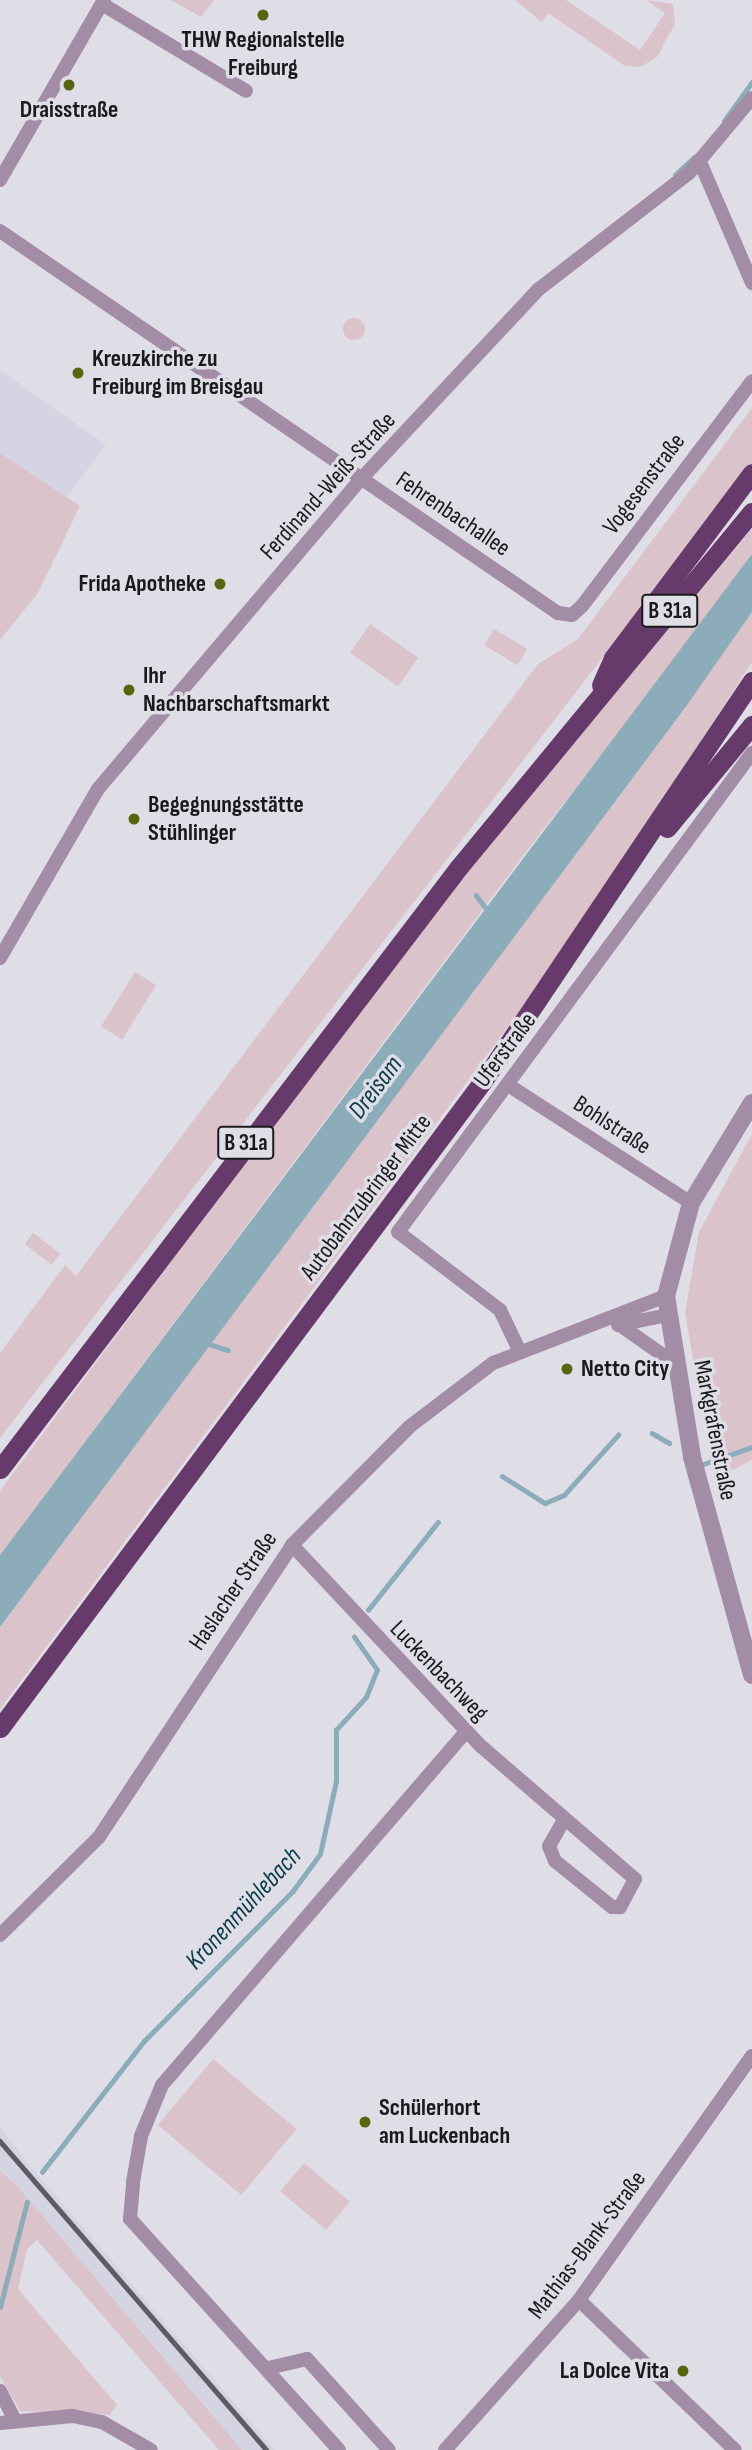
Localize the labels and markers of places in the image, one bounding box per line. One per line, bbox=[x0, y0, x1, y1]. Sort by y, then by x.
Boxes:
marker: THW Regionalstelle Freiburg bbox=[255, 7, 271, 23]
place label: THW Regionalstelle Freiburg bbox=[181, 26, 345, 82]
marker: Draisstraße bbox=[61, 77, 77, 93]
place label: Draisstraße bbox=[20, 96, 118, 124]
place label: Kreuzkirche zu Freiburg im Breisgau bbox=[92, 345, 263, 401]
marker: Kreuzkirche zu Freiburg im Breisgau bbox=[70, 365, 86, 381]
place label: Frida Apotheke bbox=[79, 570, 206, 598]
marker: Frida Apotheke bbox=[212, 576, 228, 592]
place label: Ihr Nachbarschaftsmarkt bbox=[143, 662, 330, 718]
marker: Ihr Nachbarschaftsmarkt bbox=[121, 682, 137, 698]
place label: Begegnungsstätte Stühlinger bbox=[148, 791, 304, 847]
marker: Begegnungsstätte Stühlinger bbox=[126, 811, 142, 827]
place label: Netto City bbox=[581, 1355, 669, 1383]
marker: Netto City bbox=[559, 1361, 575, 1377]
place label: Schülerhort am Luckenbach bbox=[379, 2094, 510, 2150]
marker: Schülerhort am Luckenbach bbox=[357, 2114, 373, 2130]
place label: La Dolce Vita bbox=[560, 2357, 669, 2385]
marker: La Dolce Vita bbox=[675, 2363, 691, 2379]

